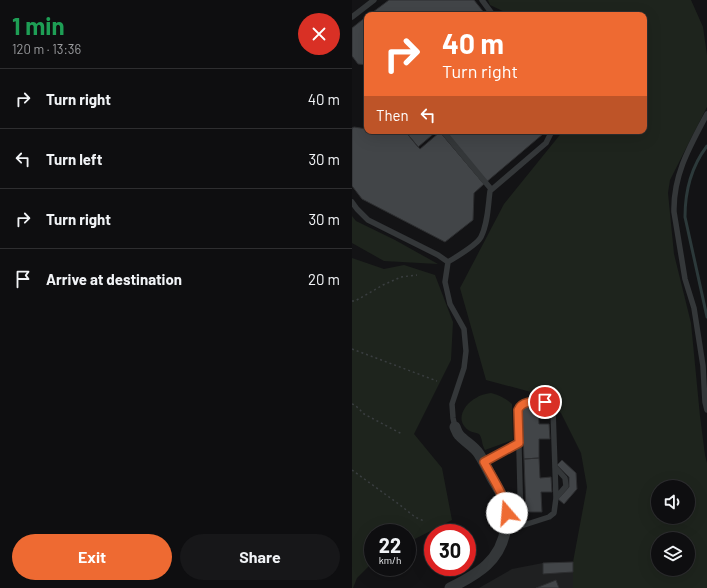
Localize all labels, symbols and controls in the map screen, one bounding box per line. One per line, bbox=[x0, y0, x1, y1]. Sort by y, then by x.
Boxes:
text: 1 min bbox=[12, 11, 65, 40]
button: close bbox=[298, 13, 340, 55]
text: 40 m bbox=[442, 26, 504, 60]
icon: right bbox=[376, 28, 428, 80]
text: 120 m · 13:36 bbox=[12, 41, 81, 57]
text: Turn right bbox=[442, 60, 518, 82]
icon: right bbox=[12, 88, 34, 110]
text: Turn right bbox=[46, 90, 111, 108]
text: 40 m bbox=[308, 90, 340, 108]
icon: left bbox=[417, 104, 439, 126]
text: Then bbox=[376, 106, 409, 124]
icon: left bbox=[12, 148, 34, 170]
text: Turn left bbox=[46, 150, 102, 168]
text: 30 m bbox=[308, 150, 340, 168]
icon: right bbox=[12, 208, 34, 230]
text: Turn right bbox=[46, 210, 111, 228]
text: 30 m bbox=[308, 210, 340, 228]
icon: arrive bbox=[12, 268, 34, 290]
text: Arrive at destination bbox=[46, 270, 182, 288]
text: 20 m bbox=[308, 270, 340, 288]
pin bbox=[528, 385, 562, 419]
icon: arrive bbox=[534, 391, 556, 413]
map controls bbox=[651, 480, 695, 576]
button: sound bbox=[651, 480, 695, 524]
position arrow bbox=[486, 492, 528, 534]
speed limit sign: 30 bbox=[424, 524, 476, 576]
button: layers bbox=[651, 532, 695, 576]
text: 22 bbox=[379, 533, 401, 557]
button: Exit bbox=[12, 534, 172, 580]
button: Share bbox=[180, 534, 340, 580]
text: km/h bbox=[379, 554, 401, 566]

